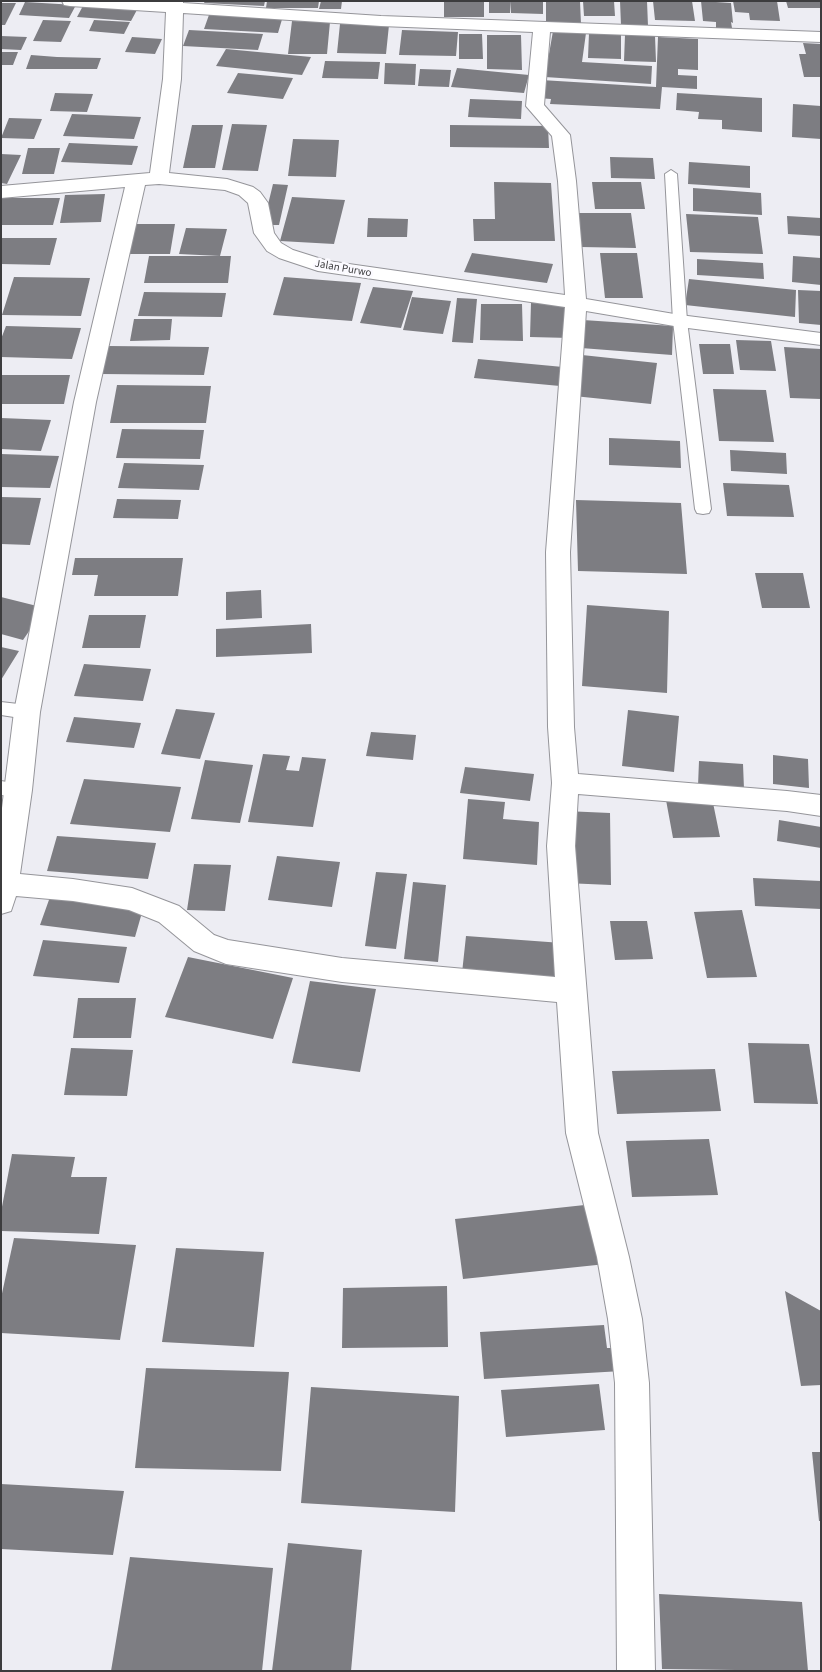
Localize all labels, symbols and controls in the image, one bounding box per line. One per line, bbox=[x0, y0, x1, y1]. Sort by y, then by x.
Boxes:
street label: Jalan Purwo bbox=[314, 258, 372, 280]

